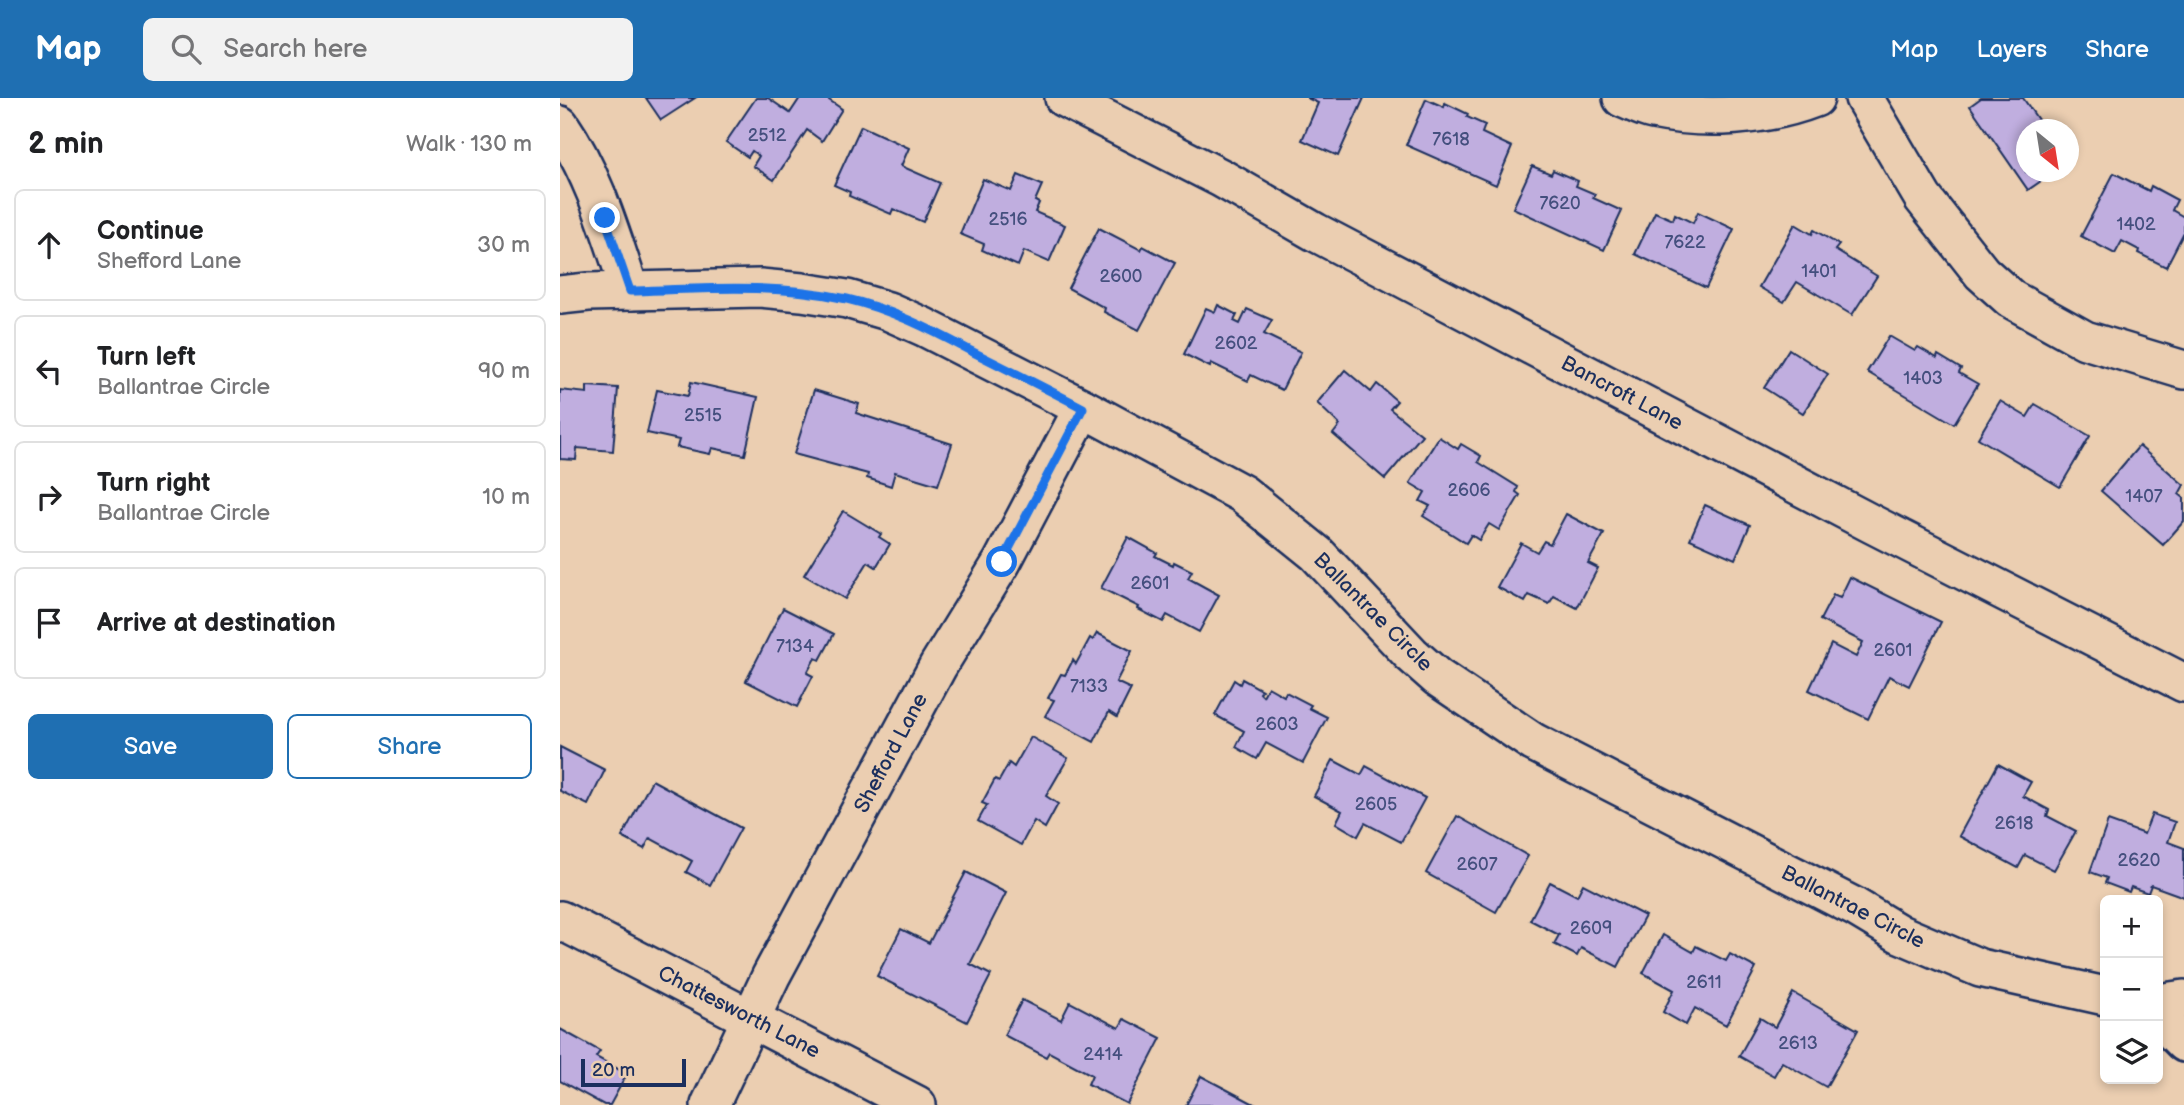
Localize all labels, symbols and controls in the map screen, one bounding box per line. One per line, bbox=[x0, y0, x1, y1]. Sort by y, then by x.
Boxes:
search box bbox=[143, 18, 633, 81]
text: Map bbox=[35, 29, 101, 69]
icon: search bbox=[167, 30, 205, 68]
text: Search here bbox=[223, 34, 367, 65]
text: Map bbox=[1890, 35, 1938, 64]
text: Layers bbox=[1976, 35, 2047, 64]
text: Share bbox=[2085, 35, 2149, 64]
north arrow bbox=[2016, 119, 2079, 182]
house number: 2512 bbox=[748, 125, 787, 146]
text: 2 min bbox=[28, 126, 104, 162]
house number: 7618 bbox=[1432, 129, 1470, 150]
text: Walk · 130 m bbox=[406, 130, 532, 158]
house number: 7620 bbox=[1539, 193, 1581, 214]
route end bbox=[589, 202, 620, 233]
house number: 2516 bbox=[989, 209, 1027, 230]
house number: 1402 bbox=[2116, 214, 2156, 235]
text: Continue bbox=[97, 216, 204, 247]
icon: ahead bbox=[30, 226, 68, 264]
text: 30 m bbox=[477, 231, 530, 259]
house number: 7622 bbox=[1664, 232, 1706, 253]
text: Shefford Lane bbox=[97, 247, 241, 275]
house number: 1401 bbox=[1801, 261, 1837, 282]
house number: 2600 bbox=[1100, 266, 1142, 287]
house number: 2602 bbox=[1215, 333, 1258, 354]
text: Turn left bbox=[97, 342, 196, 373]
street label: Bancroft Lane bbox=[1557, 350, 1687, 436]
icon: left bbox=[30, 352, 68, 390]
text: 90 m bbox=[478, 357, 530, 385]
house number: 1403 bbox=[1903, 368, 1943, 389]
text: Ballantrae Circle bbox=[97, 373, 270, 401]
house number: 2515 bbox=[684, 405, 722, 426]
text: Turn right bbox=[97, 468, 210, 499]
icon: right bbox=[30, 478, 68, 516]
house number: 2606 bbox=[1447, 480, 1491, 501]
text: 10 m bbox=[482, 483, 530, 511]
house number: 1407 bbox=[2125, 486, 2163, 507]
text: Ballantrae Circle bbox=[97, 499, 270, 527]
route start bbox=[986, 546, 1017, 577]
street label: Ballantrae Circle bbox=[1308, 547, 1438, 677]
house number: 2601 bbox=[1130, 573, 1170, 594]
icon: arrive bbox=[30, 604, 68, 642]
text: Arrive at destination bbox=[97, 608, 336, 639]
house number: 7134 bbox=[776, 636, 814, 657]
house number: 2601 bbox=[1873, 640, 1913, 661]
house number: 7133 bbox=[1070, 676, 1108, 697]
street label: Shefford Lane bbox=[849, 689, 933, 817]
button: Save bbox=[28, 714, 273, 779]
button: Share bbox=[287, 714, 532, 779]
house number: 2603 bbox=[1255, 714, 1299, 735]
house number: 2605 bbox=[1355, 794, 1397, 815]
house number: 2618 bbox=[1994, 813, 2034, 834]
house number: 2620 bbox=[2118, 850, 2160, 871]
house number: 2607 bbox=[1456, 854, 1498, 875]
street label: Ballantrae Circle bbox=[1777, 860, 1929, 954]
map controls bbox=[2100, 895, 2163, 1084]
button: + bbox=[2100, 895, 2163, 958]
house number: 2609 bbox=[1570, 918, 1612, 939]
button: − bbox=[2100, 958, 2163, 1021]
street label: Chattesworth Lane bbox=[654, 960, 824, 1064]
house number: 2611 bbox=[1686, 972, 1722, 993]
button: layers bbox=[2100, 1021, 2163, 1084]
house number: 2613 bbox=[1778, 1033, 1818, 1054]
house number: 2414 bbox=[1083, 1044, 1123, 1065]
scale bar bbox=[581, 1056, 686, 1088]
text: 20 m bbox=[592, 1059, 635, 1082]

